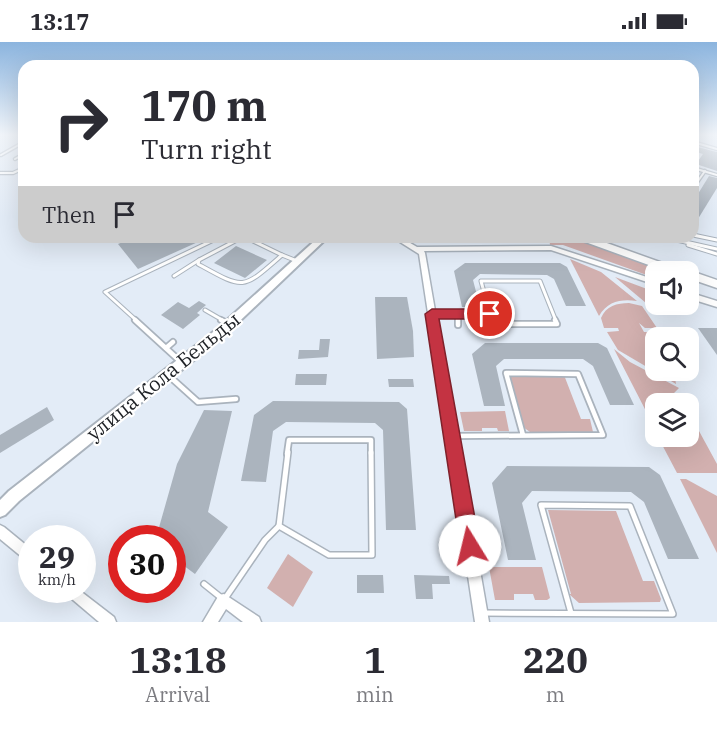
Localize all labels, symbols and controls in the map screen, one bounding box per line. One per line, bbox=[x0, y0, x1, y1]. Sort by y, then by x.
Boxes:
text: 13:17 bbox=[30, 7, 89, 36]
text: 170 m bbox=[141, 78, 267, 133]
icon: right bbox=[42, 84, 120, 162]
text: Turn right bbox=[141, 131, 272, 166]
icon: arrive bbox=[108, 198, 141, 231]
text: Then bbox=[42, 200, 96, 229]
map controls bbox=[645, 261, 699, 447]
button: sound bbox=[645, 261, 699, 315]
pin bbox=[464, 288, 515, 339]
icon: arrive bbox=[473, 297, 506, 330]
street label: улица Кола Бельды bbox=[81, 306, 245, 446]
button: search bbox=[645, 327, 699, 381]
button: layers bbox=[645, 393, 699, 447]
position arrow bbox=[438, 514, 502, 578]
speed limit sign: 30 bbox=[108, 525, 186, 603]
text: 29 bbox=[39, 537, 75, 576]
text: km/h bbox=[38, 570, 76, 589]
text: 13:18 bbox=[129, 636, 226, 683]
text: 1 bbox=[364, 636, 386, 683]
text: 220 bbox=[523, 636, 588, 683]
text: Arrival bbox=[145, 681, 210, 708]
text: min bbox=[356, 681, 394, 708]
text: m bbox=[546, 681, 565, 708]

